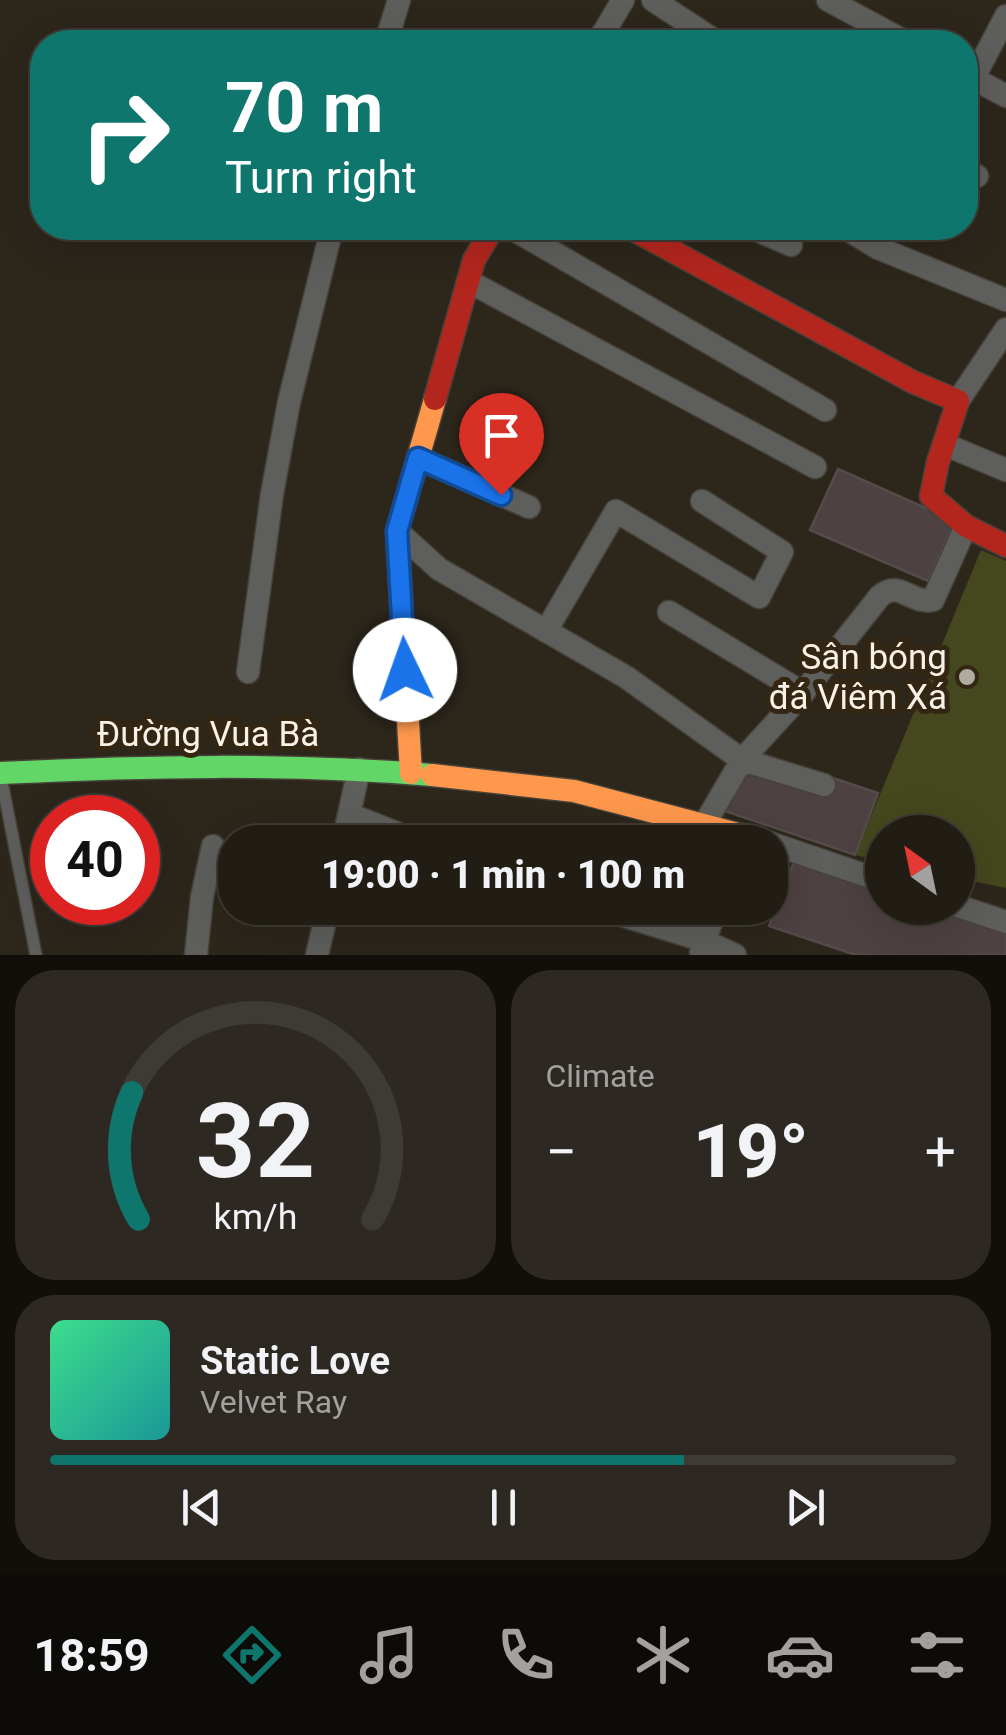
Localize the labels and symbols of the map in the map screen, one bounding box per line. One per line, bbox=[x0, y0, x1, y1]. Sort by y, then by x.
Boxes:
pin bbox=[459, 393, 544, 496]
position arrow bbox=[353, 618, 457, 722]
place label: Sân bóng đá Viêm Xá bbox=[769, 637, 947, 718]
marker: Sân bóng đá Viêm Xá bbox=[956, 666, 978, 688]
street label: Đường Vua Bà bbox=[97, 714, 319, 755]
speed limit sign: 40 bbox=[30, 795, 160, 925]
north arrow bbox=[865, 815, 975, 925]

